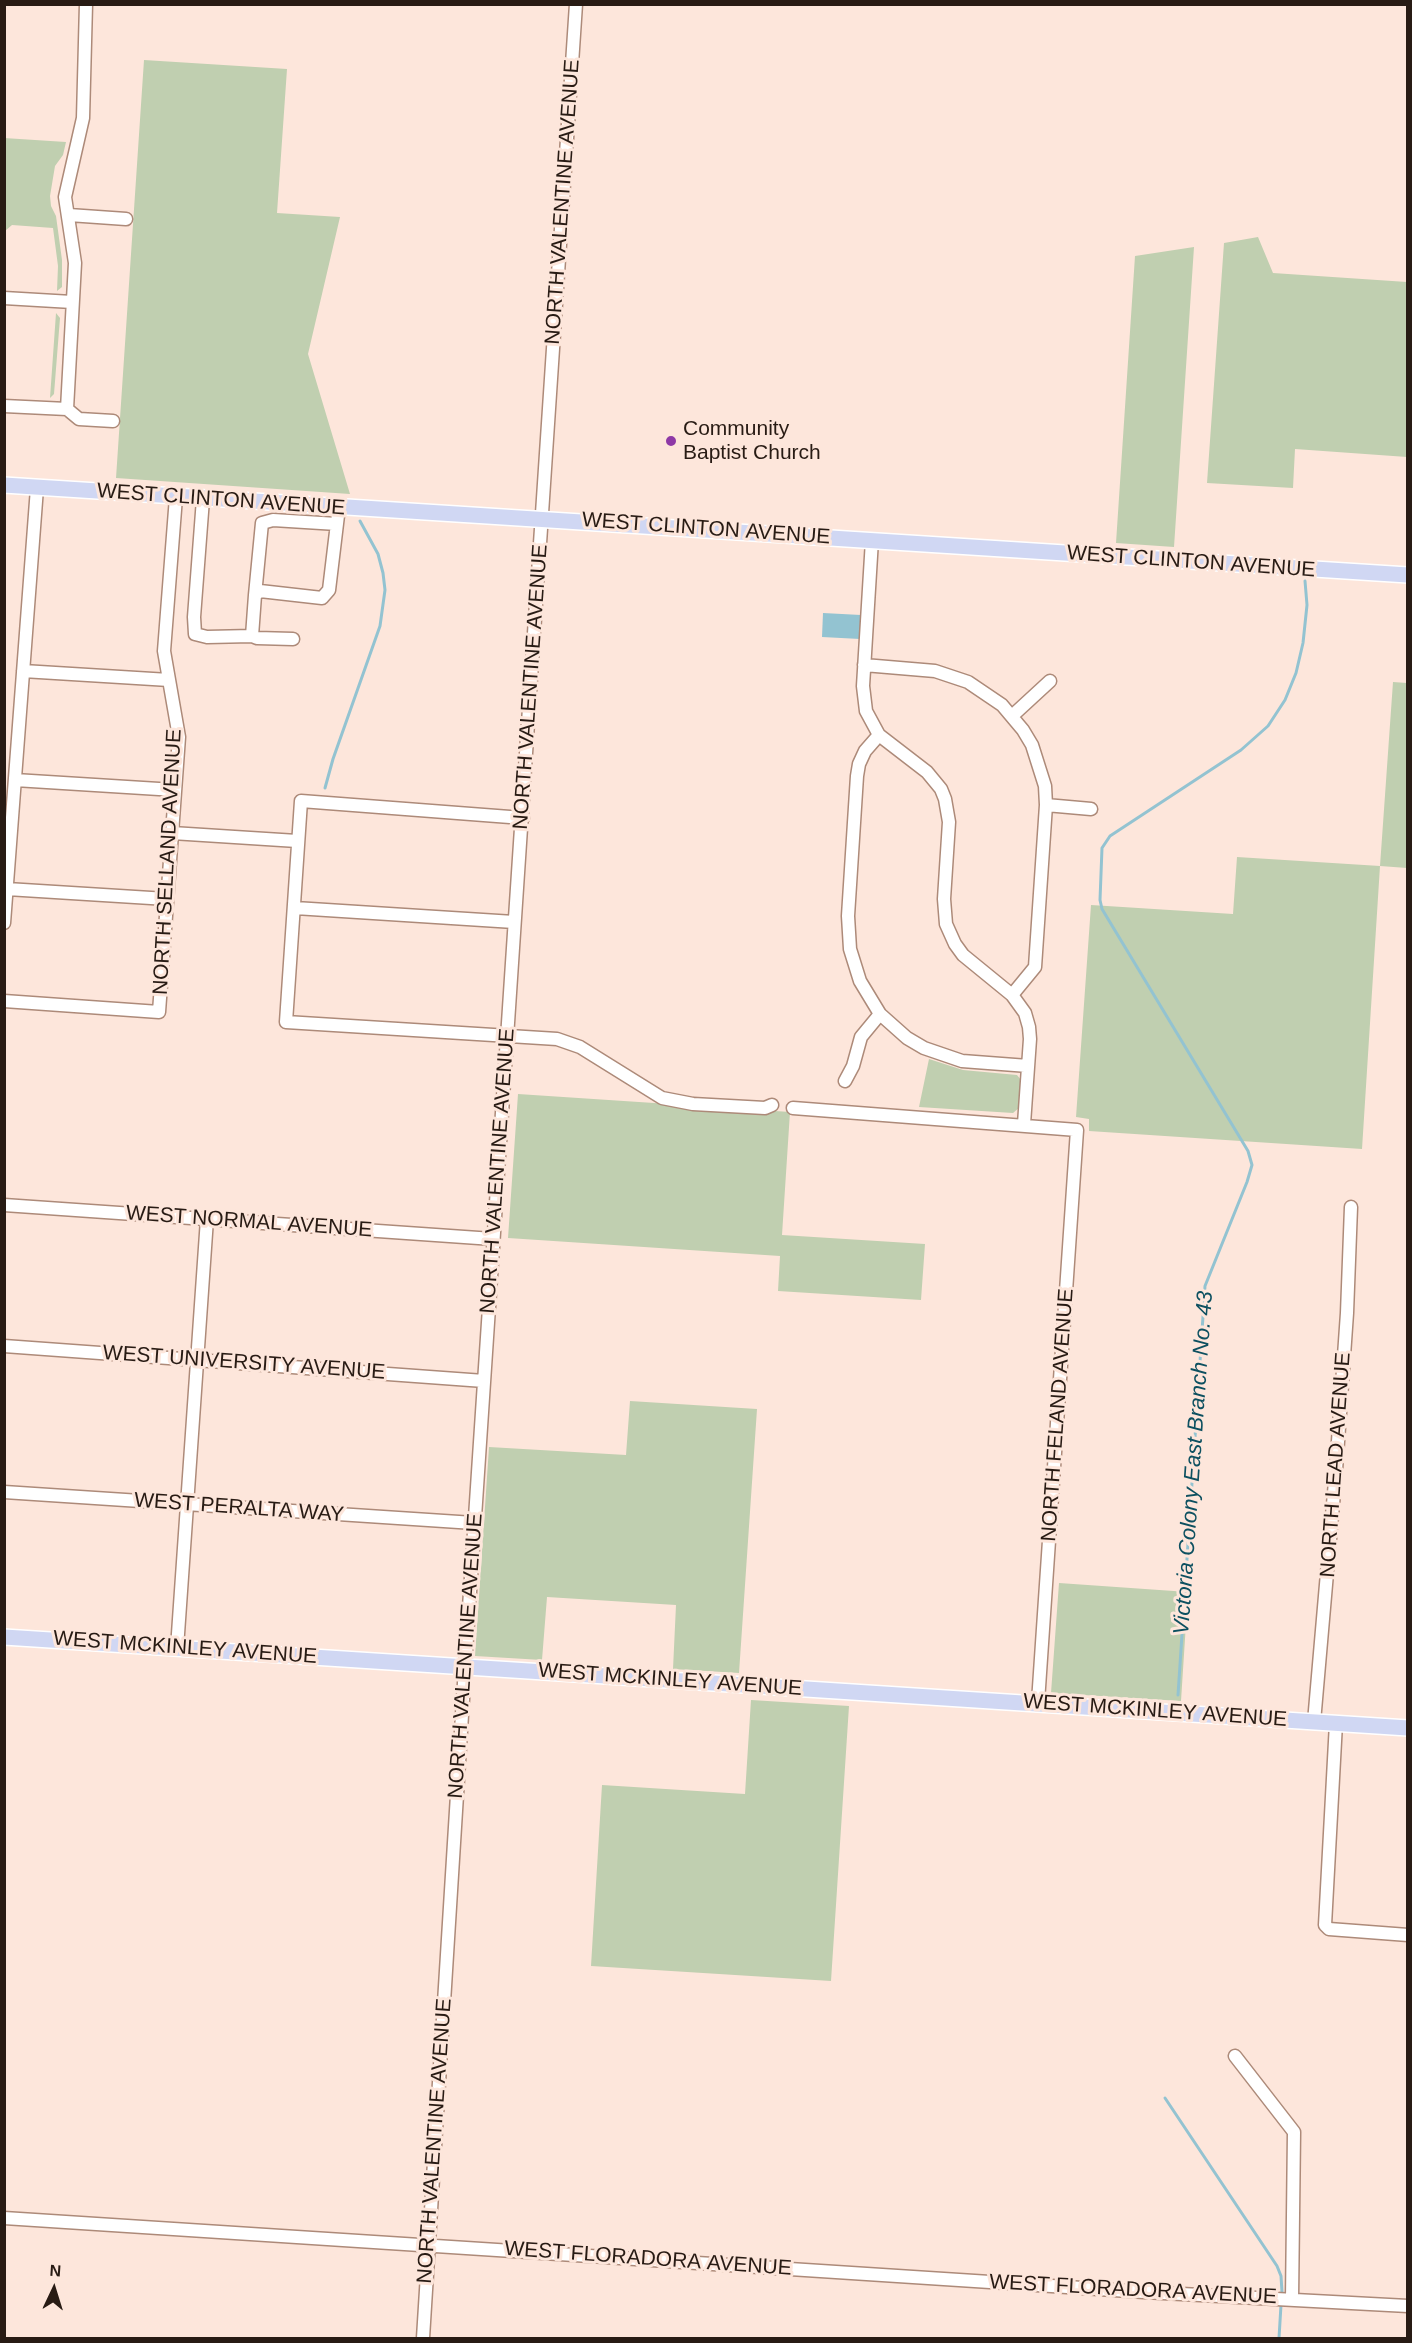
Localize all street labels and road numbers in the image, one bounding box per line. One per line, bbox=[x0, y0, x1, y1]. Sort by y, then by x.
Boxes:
street label: NORTH VALENTINE AVENUE bbox=[540, 59, 586, 345]
street label: WEST CLINTON AVENUE bbox=[96, 479, 346, 521]
street label: WEST CLINTON AVENUE bbox=[581, 508, 831, 550]
street label: WEST CLINTON AVENUE bbox=[1066, 541, 1316, 583]
street label: NORTH VALENTINE AVENUE bbox=[508, 544, 554, 830]
street label: NORTH SELLAND AVENUE bbox=[148, 728, 188, 996]
street label: NORTH VALENTINE AVENUE bbox=[475, 1028, 521, 1314]
street label: WEST NORMAL AVENUE bbox=[125, 1201, 373, 1243]
street label: NORTH FELAND AVENUE bbox=[1037, 1288, 1079, 1542]
street label: WEST UNIVERSITY AVENUE bbox=[102, 1341, 386, 1385]
street label: NORTH LEAD AVENUE bbox=[1316, 1352, 1356, 1578]
street label: WEST PERALTA WAY bbox=[133, 1488, 345, 1528]
street label: NORTH VALENTINE AVENUE bbox=[443, 1513, 489, 1799]
street label: WEST MCKINLEY AVENUE bbox=[52, 1626, 318, 1670]
street label: WEST MCKINLEY AVENUE bbox=[537, 1658, 803, 1702]
street label: WEST MCKINLEY AVENUE bbox=[1022, 1689, 1288, 1733]
street label: NORTH VALENTINE AVENUE bbox=[412, 1998, 458, 2284]
street label: WEST FLORADORA AVENUE bbox=[504, 2236, 792, 2282]
street label: WEST FLORADORA AVENUE bbox=[989, 2270, 1277, 2310]

